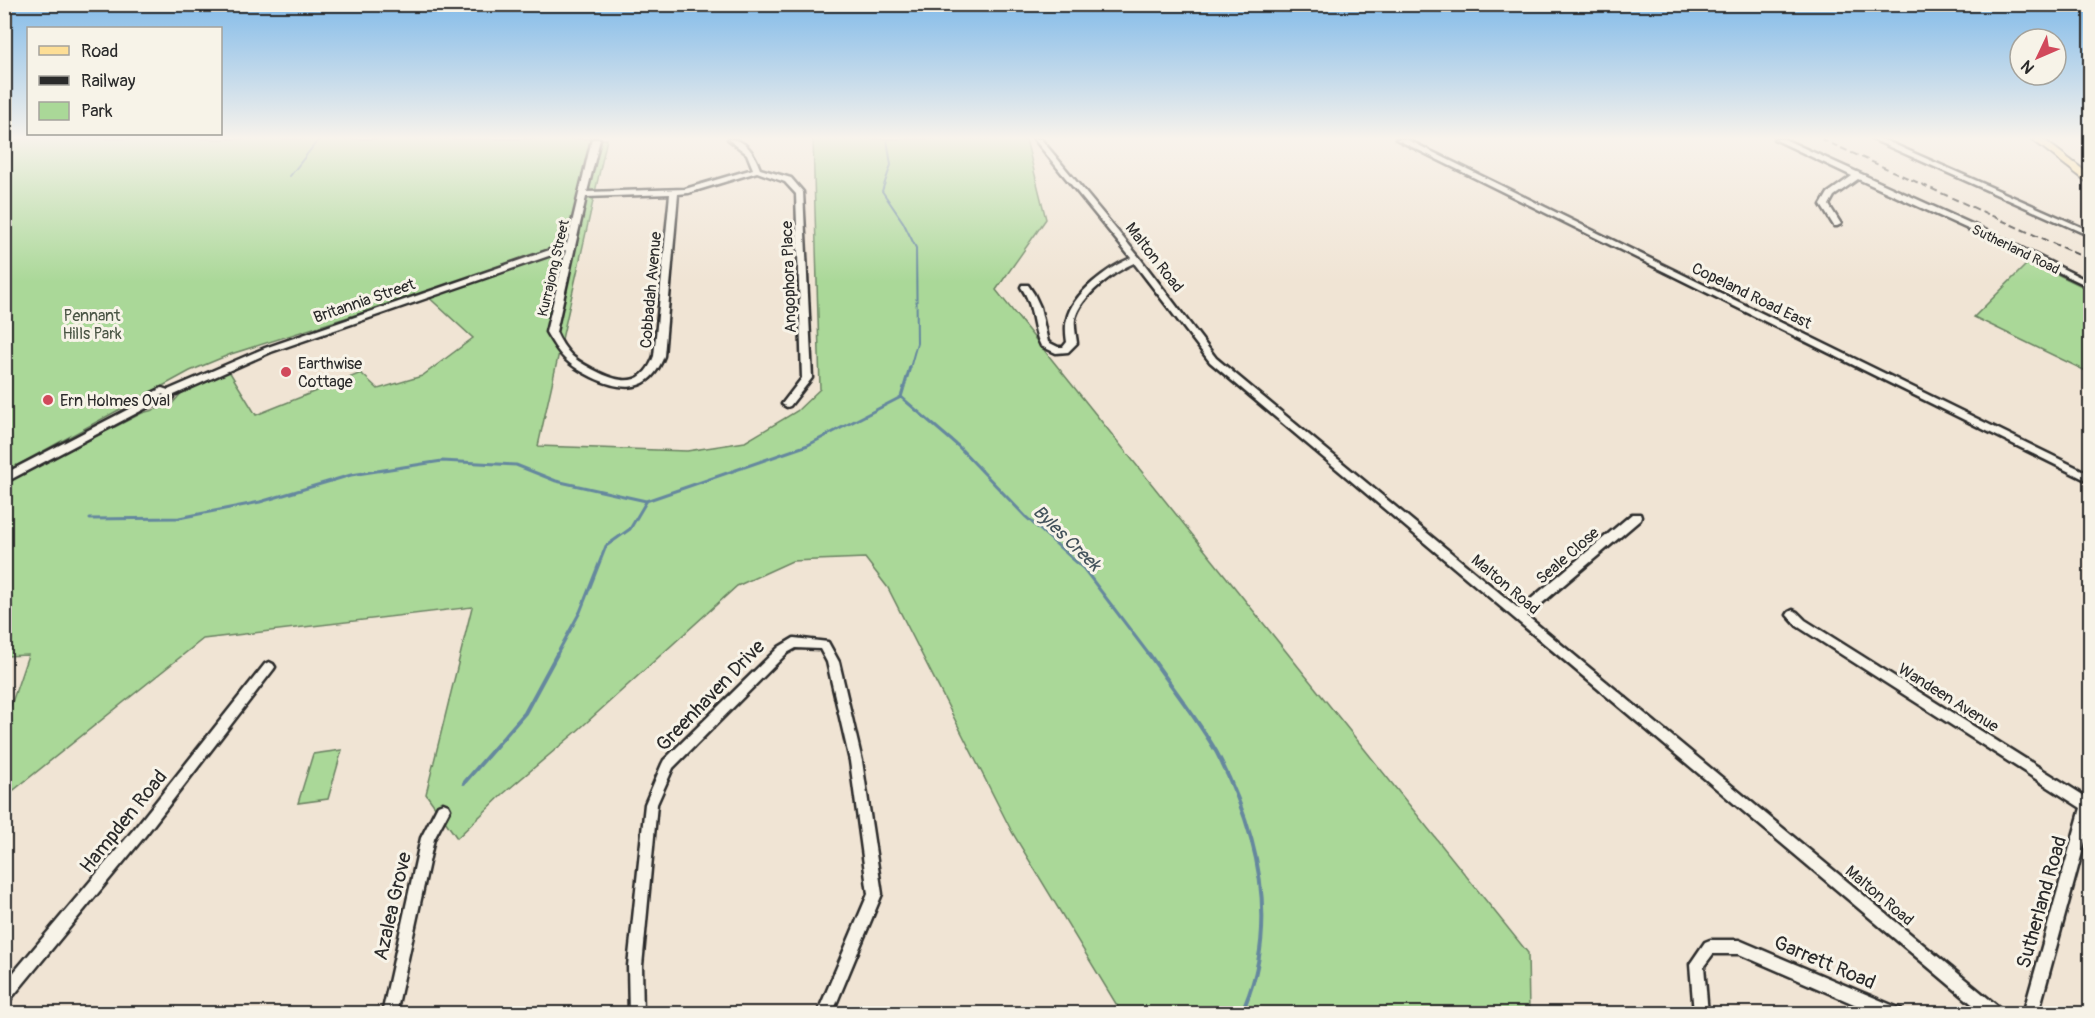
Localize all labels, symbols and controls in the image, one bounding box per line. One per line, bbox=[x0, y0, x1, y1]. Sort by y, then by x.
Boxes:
legend bbox=[27, 27, 222, 135]
north arrow bbox=[2008, 27, 2068, 87]
text: Road bbox=[81, 40, 118, 63]
text: N bbox=[2017, 56, 2039, 78]
text: Railway bbox=[81, 70, 136, 93]
text: Park bbox=[81, 100, 113, 123]
street label: Kurrajong Street bbox=[534, 218, 573, 318]
street label: Malton Road bbox=[1121, 219, 1188, 297]
street label: Angophora Place bbox=[777, 220, 801, 334]
street label: Sutherland Road bbox=[1969, 221, 2063, 278]
street label: Cobbadah Avenue bbox=[636, 231, 666, 349]
street label: Copeland Road East bbox=[1688, 258, 1815, 334]
street label: Britannia Street bbox=[311, 274, 418, 328]
park label: Pennant Hills Park bbox=[62, 306, 122, 344]
place label: Earthwise Cottage bbox=[298, 354, 362, 392]
marker: Earthwise Cottage bbox=[279, 365, 293, 379]
place label: Ern Holmes Oval bbox=[60, 391, 170, 411]
marker: Ern Holmes Oval bbox=[41, 393, 55, 407]
water label: Byles Creek bbox=[1028, 500, 1106, 577]
street label: Seale Close bbox=[1532, 523, 1603, 589]
street label: Malton Road bbox=[1467, 550, 1544, 619]
street label: Greenhaven Drive bbox=[651, 634, 770, 757]
street label: Wandeen Avenue bbox=[1894, 659, 2003, 737]
street label: Hampden Road bbox=[74, 765, 173, 878]
street label: Sutherland Road bbox=[2011, 833, 2072, 971]
street label: Azalea Grove bbox=[368, 849, 417, 963]
street label: Malton Road bbox=[1841, 861, 1918, 930]
street label: Garrett Road bbox=[1770, 930, 1879, 995]

